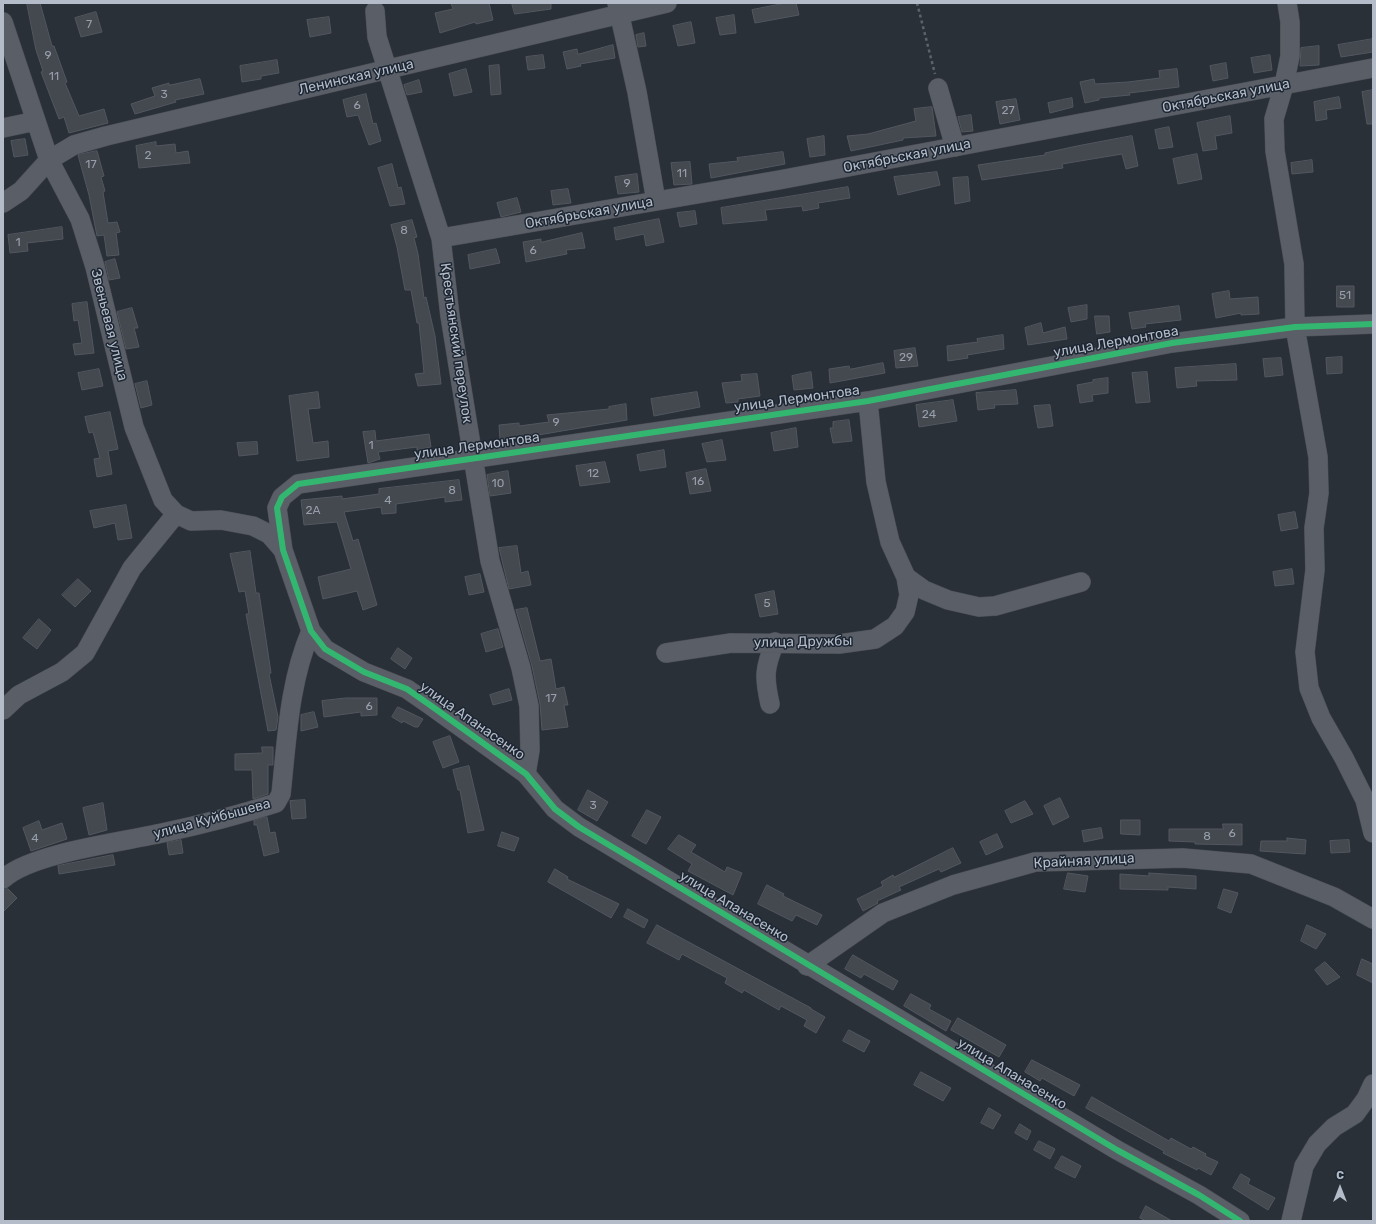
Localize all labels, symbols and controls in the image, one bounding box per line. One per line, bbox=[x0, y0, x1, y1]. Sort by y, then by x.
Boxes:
house number: 7 bbox=[86, 18, 92, 32]
house number: 9 bbox=[44, 49, 52, 63]
street label: Ленинская улица bbox=[297, 56, 415, 98]
house number: 11 bbox=[49, 70, 59, 84]
street label: Октябрьская улица bbox=[1161, 75, 1291, 117]
house number: 3 bbox=[160, 88, 168, 102]
house number: 6 bbox=[353, 99, 361, 113]
house number: 27 bbox=[1001, 104, 1015, 118]
street label: Октябрьская улица bbox=[842, 135, 972, 177]
house number: 2 bbox=[144, 149, 152, 163]
house number: 17 bbox=[85, 158, 97, 172]
house number: 11 bbox=[677, 167, 687, 181]
house number: 9 bbox=[623, 177, 631, 191]
street label: Октябрьская улица bbox=[524, 193, 654, 233]
house number: 8 bbox=[400, 224, 408, 238]
house number: 1 bbox=[15, 236, 21, 250]
house number: 6 bbox=[529, 244, 537, 258]
street label: Крестьянский переулок bbox=[436, 262, 476, 424]
street label: Звеньевая улица bbox=[87, 267, 131, 383]
house number: 51 bbox=[1339, 289, 1351, 303]
street label: улица Лермонтова bbox=[1052, 323, 1180, 361]
house number: 29 bbox=[899, 351, 913, 365]
street label: улица Лермонтова bbox=[733, 382, 861, 416]
house number: 24 bbox=[922, 408, 936, 422]
house number: 9 bbox=[552, 416, 560, 430]
street label: улица Лермонтова bbox=[413, 429, 541, 463]
house number: 1 bbox=[368, 439, 374, 453]
house number: 12 bbox=[587, 467, 599, 481]
house number: 16 bbox=[692, 475, 704, 489]
house number: 10 bbox=[492, 477, 504, 491]
house number: 8 bbox=[448, 484, 456, 498]
house number: 4 bbox=[384, 494, 392, 508]
house number: 2А bbox=[305, 504, 321, 518]
house number: 5 bbox=[763, 597, 771, 611]
street label: улица Дружбы bbox=[754, 633, 852, 651]
street label: улица Апанасенко bbox=[416, 678, 528, 764]
house number: 17 bbox=[545, 692, 557, 706]
house number: 6 bbox=[365, 700, 373, 714]
street label: улица Куйбышева bbox=[152, 795, 272, 843]
house number: 3 bbox=[589, 799, 597, 813]
house number: 6 bbox=[1228, 827, 1236, 841]
house number: 8 bbox=[1203, 830, 1211, 844]
house number: 4 bbox=[31, 832, 39, 846]
street label: Крайняя улица bbox=[1033, 850, 1135, 872]
street label: улица Апанасенко bbox=[676, 868, 792, 946]
street label: улица Апанасенко bbox=[954, 1035, 1070, 1113]
north arrow bbox=[1320, 1168, 1360, 1208]
text: С bbox=[1336, 1169, 1344, 1182]

